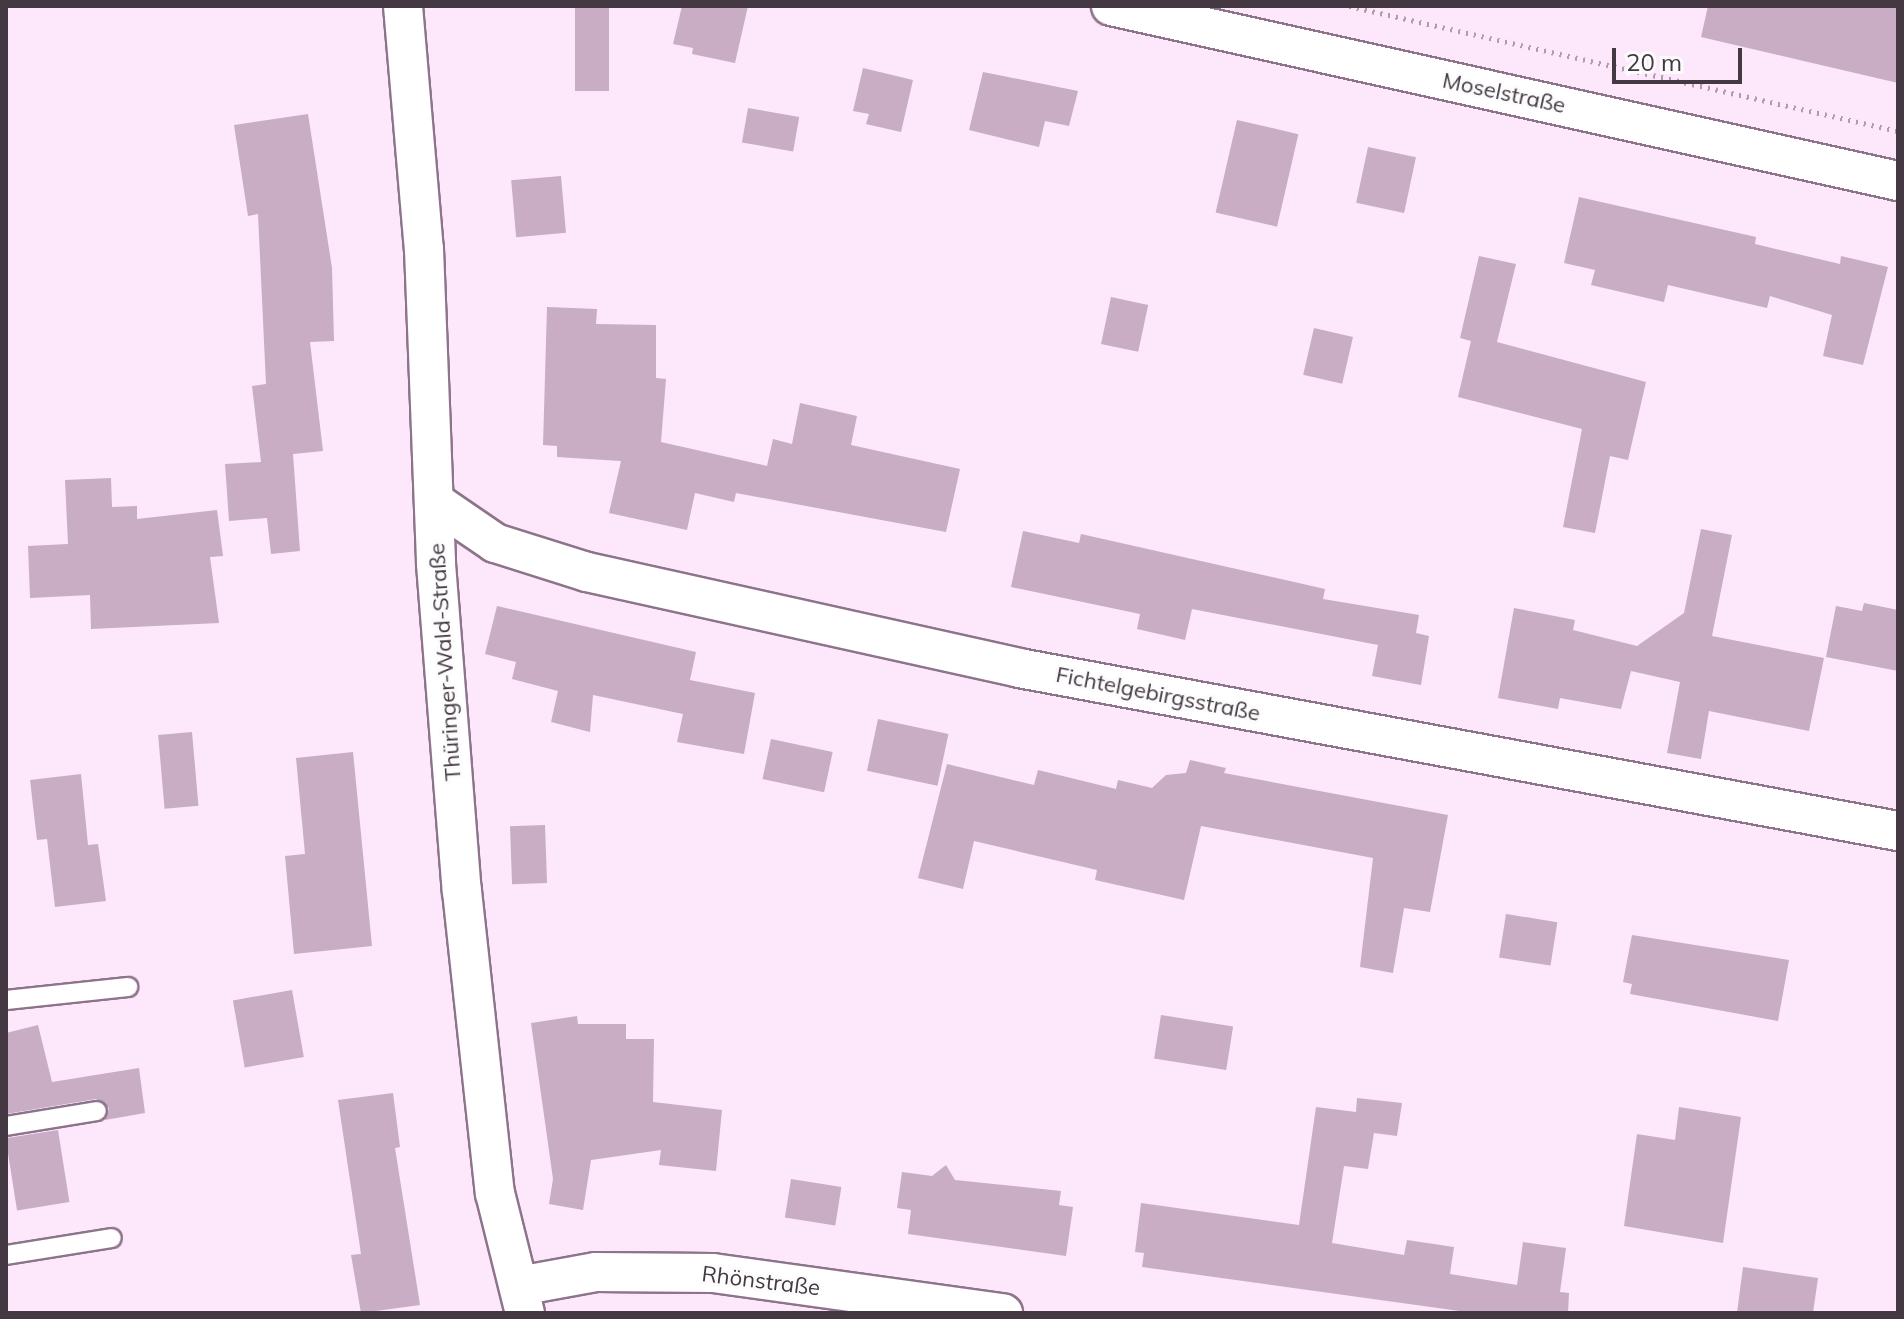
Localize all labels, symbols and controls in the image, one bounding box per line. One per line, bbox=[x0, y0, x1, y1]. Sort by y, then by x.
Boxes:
scale bar bbox=[1616, 32, 1746, 82]
text: 20 m bbox=[1626, 47, 1682, 77]
street label: Moselstraße bbox=[1440, 67, 1568, 119]
street label: Thüringer-Wald-Straße bbox=[424, 542, 466, 782]
street label: Fichtelgebirgsstraße bbox=[1054, 661, 1262, 727]
street label: Rhönstraße bbox=[700, 1261, 822, 1301]

